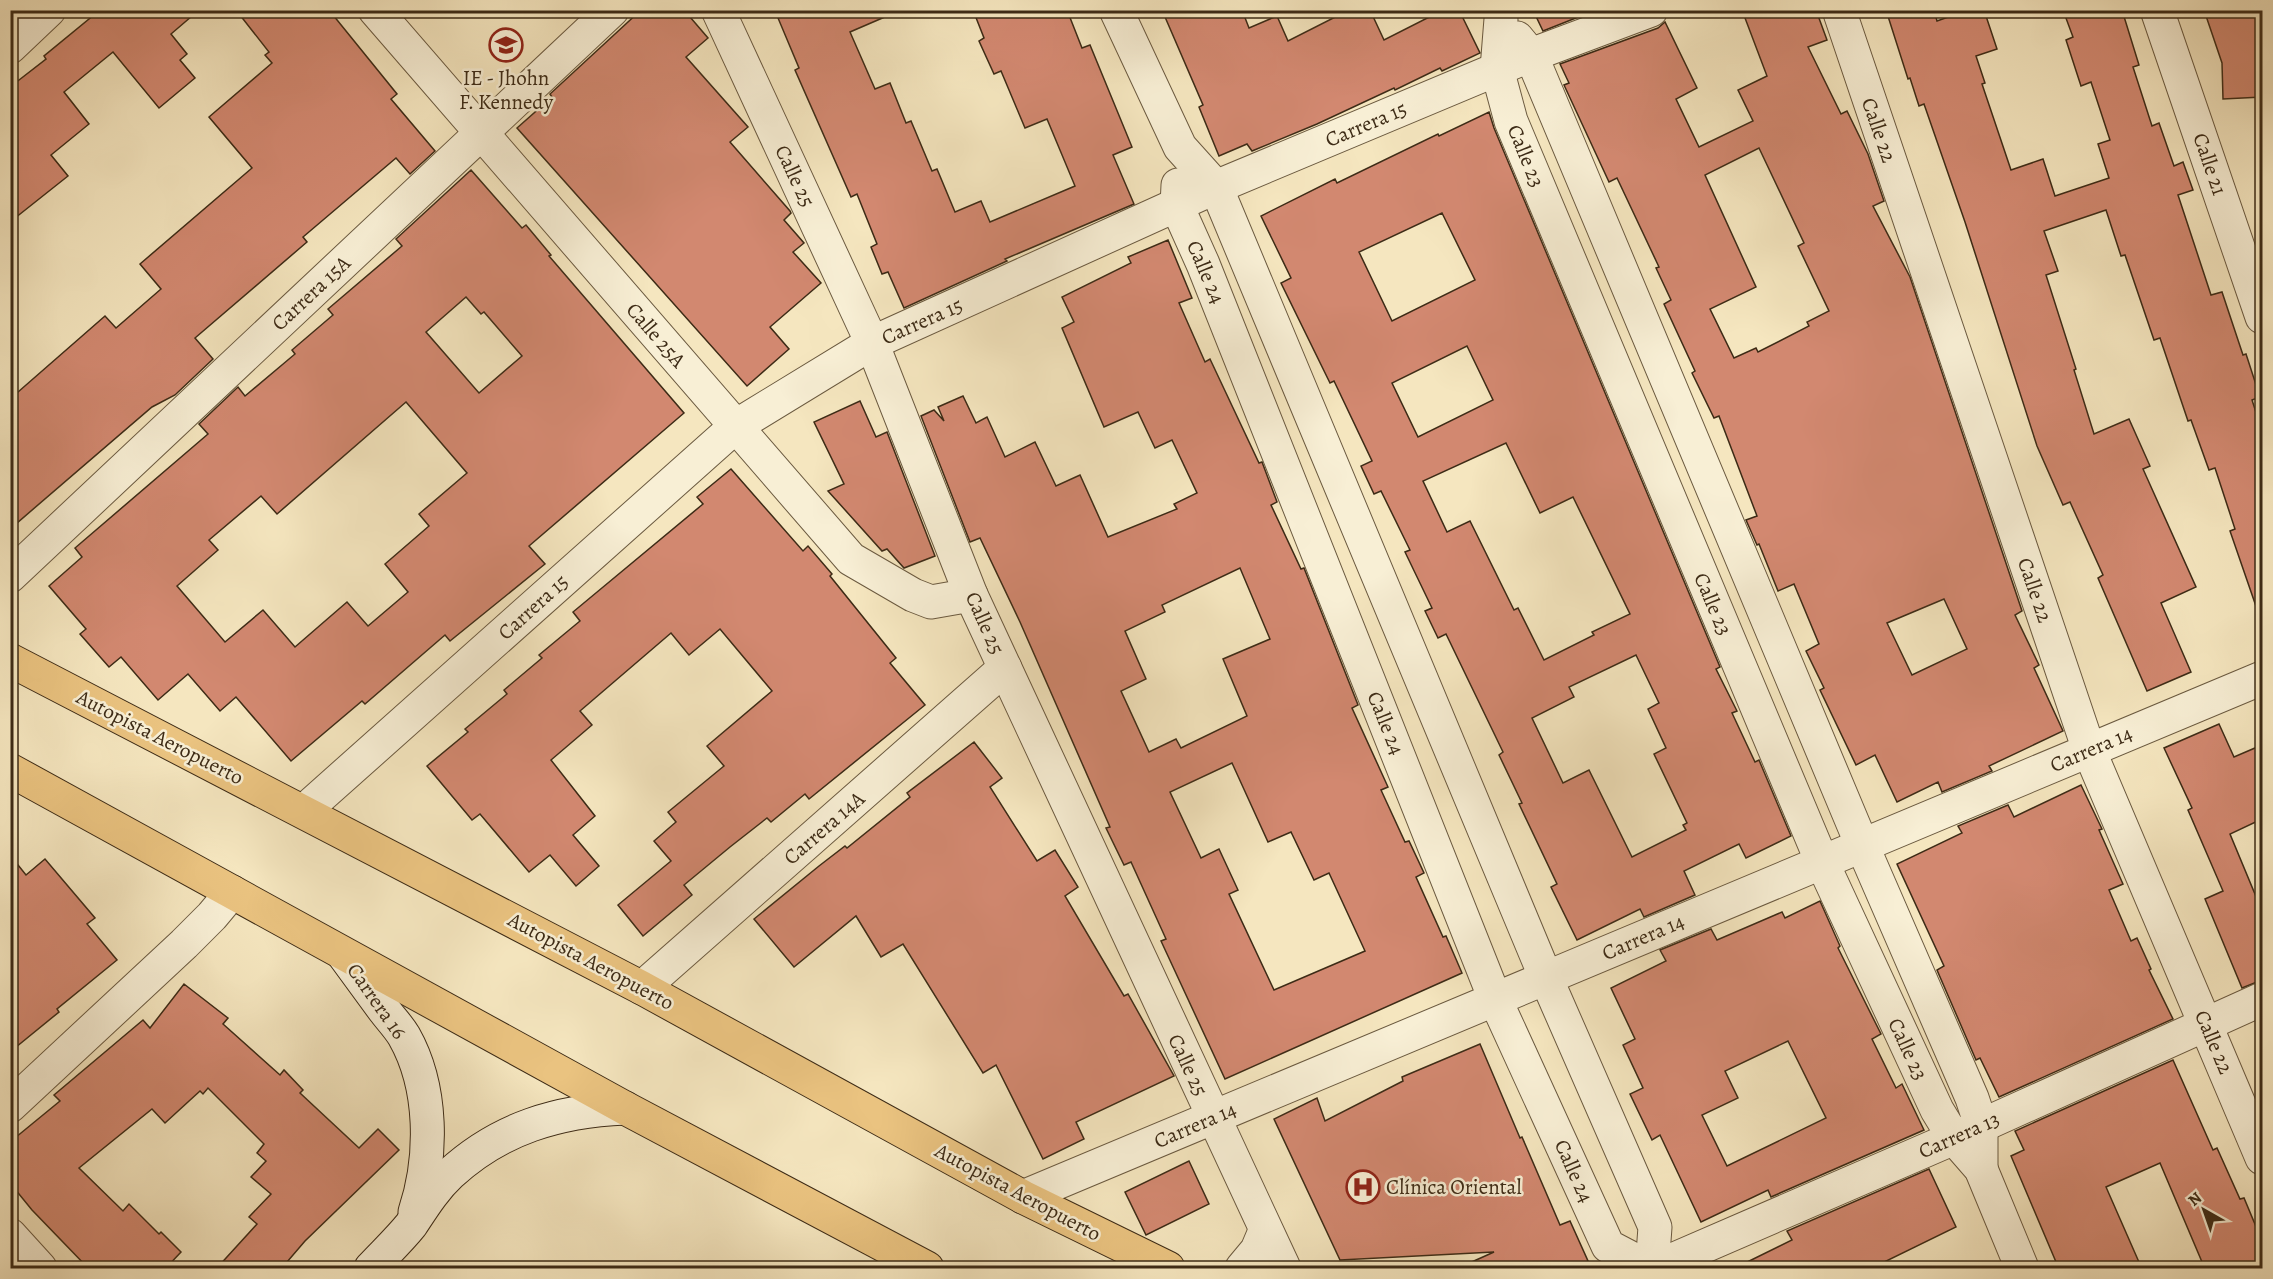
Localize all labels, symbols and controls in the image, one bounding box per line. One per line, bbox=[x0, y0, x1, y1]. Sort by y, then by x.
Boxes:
school or university icon: IE - Jhohn F. Kennedy bbox=[488, 27, 524, 63]
place label: IE - Jhohn F. Kennedy bbox=[459, 64, 554, 116]
street label: Carrera 15 bbox=[1321, 94, 1411, 154]
street label: Calle 22 bbox=[1855, 94, 1903, 166]
street label: Calle 23 bbox=[1501, 120, 1551, 192]
street label: Calle 21 bbox=[2186, 129, 2234, 199]
street label: Calle 25 bbox=[768, 140, 822, 212]
street label: Calle 24 bbox=[1180, 236, 1232, 308]
street label: Carrera 15A bbox=[265, 249, 357, 337]
street label: Carrera 15 bbox=[877, 291, 967, 351]
street label: Calle 25A bbox=[620, 296, 693, 374]
street label: Calle 22 bbox=[2011, 554, 2059, 626]
street label: Carrera 15 bbox=[492, 568, 574, 646]
street label: Calle 23 bbox=[1687, 568, 1739, 640]
street label: Calle 25 bbox=[959, 587, 1011, 659]
street label: Autopista Aeropuerto bbox=[71, 682, 248, 791]
street label: Calle 24 bbox=[1361, 687, 1411, 759]
street label: Carrera 14 bbox=[2046, 719, 2136, 779]
street label: Carrera 14A bbox=[777, 784, 871, 871]
street label: Autopista Aeropuerto bbox=[502, 905, 679, 1017]
street label: Carrera 14 bbox=[1598, 907, 1688, 967]
street label: Carrera 16 bbox=[341, 957, 414, 1045]
street label: Calle 22 bbox=[2188, 1006, 2240, 1078]
street label: Calle 23 bbox=[1881, 1013, 1935, 1085]
street label: Calle 25 bbox=[1161, 1029, 1215, 1101]
street label: Carrera 14 bbox=[1150, 1095, 1240, 1155]
street label: Carrera 13 bbox=[1914, 1105, 2004, 1165]
street label: Calle 24 bbox=[1548, 1135, 1600, 1207]
street label: Autopista Aeropuerto bbox=[929, 1136, 1106, 1248]
hospital icon: Clínica Oriental bbox=[1345, 1169, 1381, 1205]
place label: Clínica Oriental bbox=[1386, 1173, 1522, 1201]
north arrow bbox=[2174, 1180, 2234, 1240]
text: N bbox=[2183, 1187, 2207, 1211]

